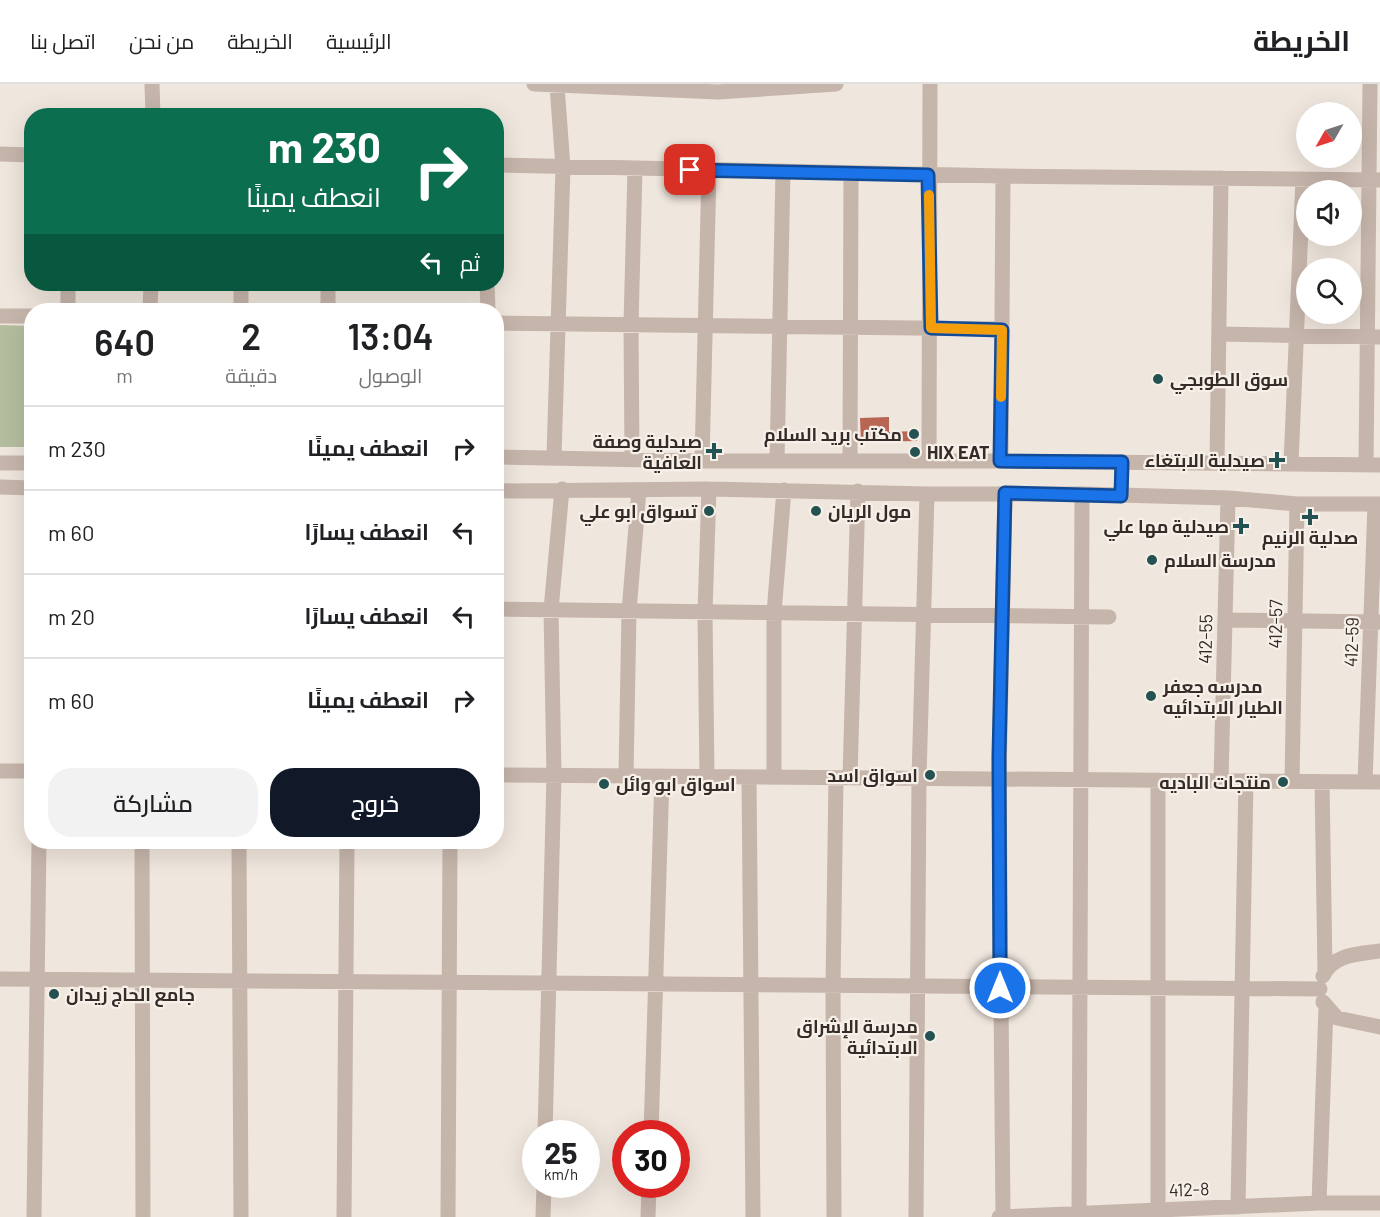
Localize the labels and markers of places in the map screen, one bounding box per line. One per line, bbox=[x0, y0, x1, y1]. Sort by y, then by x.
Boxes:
pin bbox=[664, 144, 715, 195]
place label: سوق الطوبجي bbox=[1170, 368, 1288, 395]
marker: سوق الطوبجي bbox=[1151, 372, 1165, 386]
place label: مكتب بريد السلام bbox=[764, 423, 902, 447]
marker: مكتب بريد السلام bbox=[907, 427, 921, 441]
place label: صيدلية وصفة العافية bbox=[593, 430, 702, 473]
place label: HIX EAT bbox=[927, 441, 990, 463]
marker: صيدلية وصفة العافية bbox=[707, 444, 721, 458]
marker: HIX EAT bbox=[908, 445, 922, 459]
place label: صيدلية الابتغاء bbox=[1145, 449, 1265, 471]
marker: صيدلية الابتغاء bbox=[1270, 453, 1284, 467]
place label: تسواق ابو علي bbox=[580, 500, 697, 527]
place label: مول الريان bbox=[828, 500, 911, 523]
marker: تسواق ابو علي bbox=[702, 504, 716, 518]
marker: مول الريان bbox=[809, 504, 823, 518]
marker: صدلية الرنيم bbox=[1303, 510, 1317, 524]
place label: صيدلية مها علي bbox=[1103, 515, 1229, 542]
marker: صيدلية مها علي bbox=[1234, 519, 1248, 533]
place label: صدلية الرنيم bbox=[1262, 526, 1358, 550]
place label: مدرسة السلام bbox=[1164, 549, 1276, 573]
marker: مدرسة السلام bbox=[1145, 553, 1159, 567]
place label: مدرسه جعفر الطيار الابتدائيه bbox=[1162, 675, 1283, 718]
marker: مدرسه جعفر الطيار الابتدائيه bbox=[1144, 689, 1158, 703]
place label: اسواق اسد bbox=[827, 764, 918, 787]
marker: اسواق اسد bbox=[923, 768, 937, 782]
place label: منتجات الباديه bbox=[1159, 771, 1271, 793]
place label: اسواق ابو وائل bbox=[616, 773, 736, 796]
marker: منتجات الباديه bbox=[1276, 775, 1290, 789]
marker: اسواق ابو وائل bbox=[597, 777, 611, 791]
place label: جامع الحاج زيدان bbox=[66, 983, 195, 1007]
marker: جامع الحاج زيدان bbox=[47, 987, 61, 1001]
place label: مدرسة الإشراق الابتدائية bbox=[796, 1015, 918, 1058]
marker: مدرسة الإشراق الابتدائية bbox=[923, 1029, 937, 1043]

